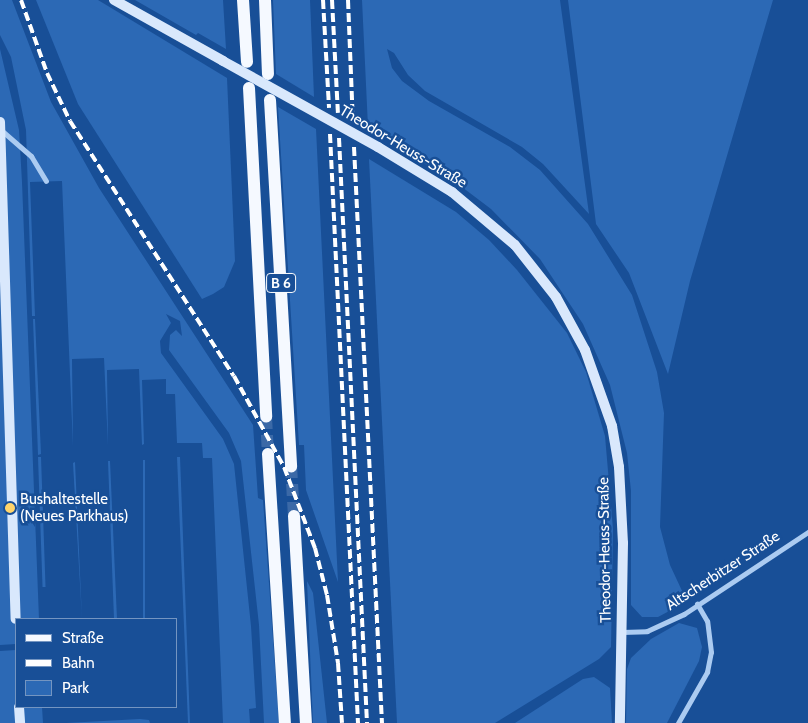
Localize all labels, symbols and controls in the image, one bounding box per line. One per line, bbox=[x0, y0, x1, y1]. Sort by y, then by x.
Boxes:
street label: Theodor-Heuss-Straße bbox=[336, 102, 470, 192]
road number: B 6 bbox=[266, 272, 296, 294]
street label: Theodor-Heuss-Straße bbox=[595, 477, 615, 623]
place label: Bushaltestelle (Neues Parkhaus) bbox=[20, 490, 128, 525]
marker: Bushaltestelle (Neues Parkhaus) bbox=[4, 502, 16, 514]
street label: Altscherbitzer Straße bbox=[663, 527, 783, 615]
legend bbox=[15, 618, 178, 708]
text: Straße bbox=[62, 629, 104, 647]
text: Bahn bbox=[62, 654, 95, 672]
text: Park bbox=[62, 679, 89, 697]

